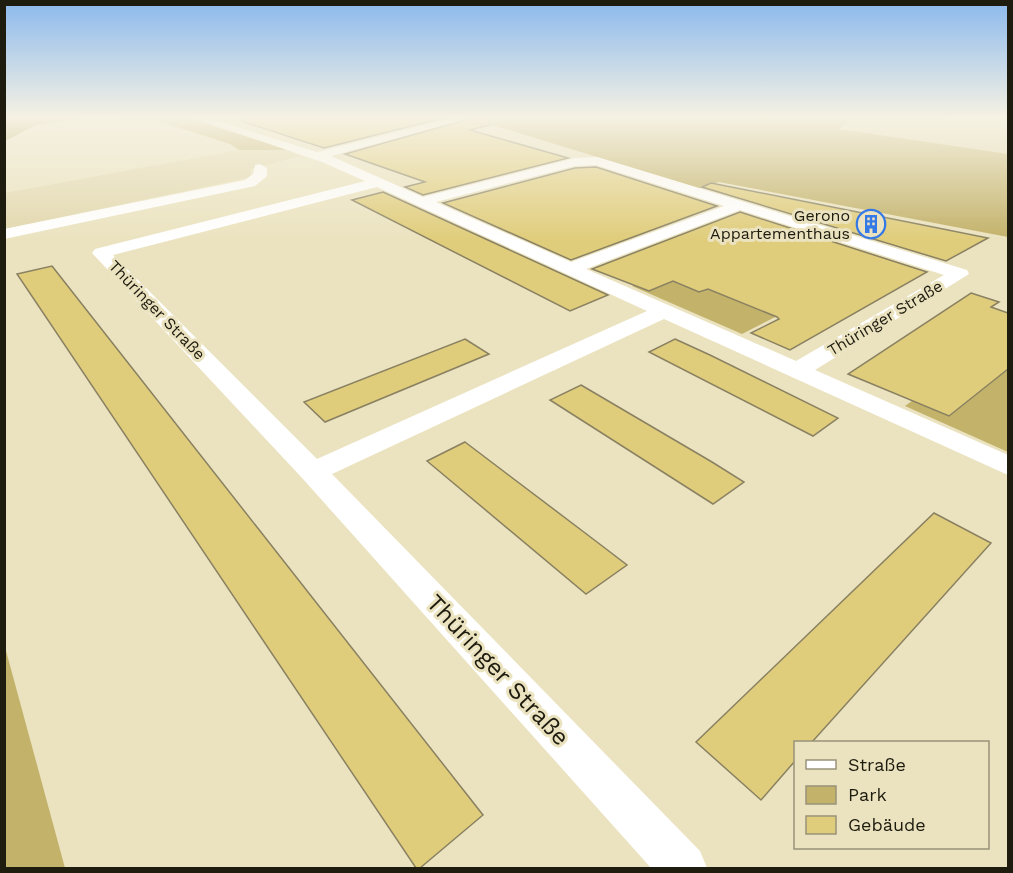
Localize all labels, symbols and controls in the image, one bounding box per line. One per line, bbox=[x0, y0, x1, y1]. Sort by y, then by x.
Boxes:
place label: Gerono Appartementhaus bbox=[710, 206, 850, 243]
building icon: Gerono Appartementhaus bbox=[855, 208, 887, 240]
street label: Thüringer Straße bbox=[105, 256, 209, 364]
street label: Thüringer Straße bbox=[824, 276, 946, 360]
street label: Thüringer Straße bbox=[421, 589, 575, 751]
legend bbox=[794, 741, 989, 849]
text: Straße bbox=[848, 754, 906, 775]
text: Park bbox=[848, 784, 887, 805]
text: Gebäude bbox=[848, 814, 926, 835]

